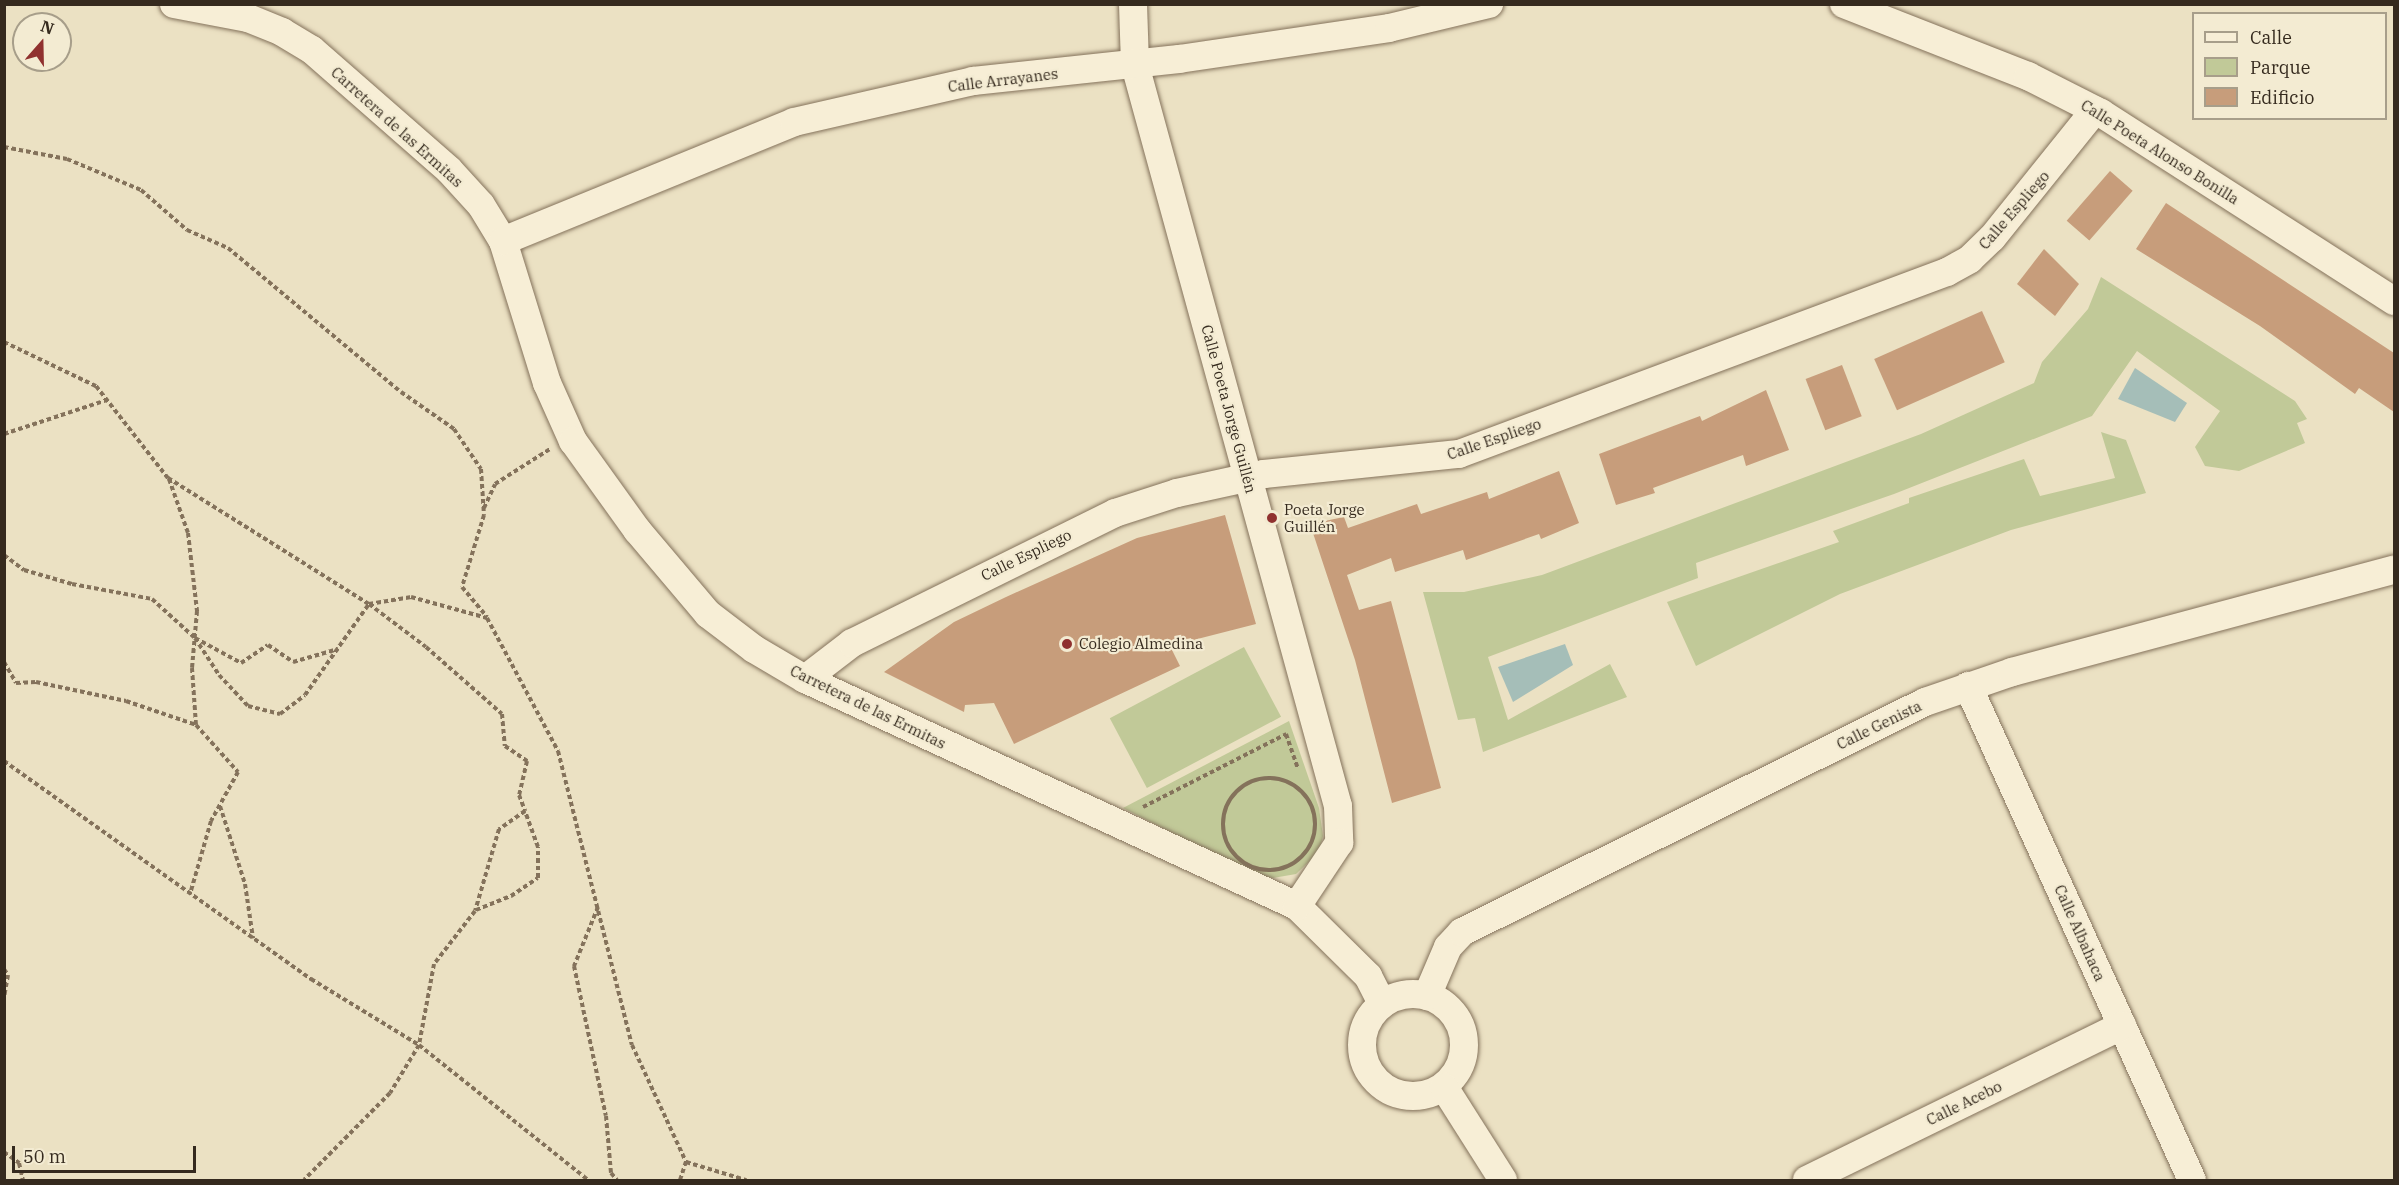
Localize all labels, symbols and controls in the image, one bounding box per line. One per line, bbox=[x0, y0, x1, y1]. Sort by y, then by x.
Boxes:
north arrow bbox=[12, 12, 72, 72]
legend bbox=[2192, 12, 2387, 120]
text: N bbox=[38, 15, 57, 39]
text: Calle bbox=[2250, 26, 2292, 49]
text: Parque bbox=[2250, 56, 2310, 79]
street label: Carretera de las Ermitas bbox=[327, 63, 467, 191]
street label: Calle Arrayanes bbox=[947, 64, 1059, 96]
text: Edificio bbox=[2250, 86, 2314, 109]
street label: Calle Poeta Alonso Bonilla bbox=[2078, 96, 2242, 208]
street label: Calle Espliego bbox=[1975, 167, 2053, 253]
street label: Calle Poeta Jorge Guillén bbox=[1198, 323, 1260, 495]
street label: Calle Espliego bbox=[1445, 415, 1543, 463]
place label: Poeta Jorge Guillén bbox=[1284, 500, 1365, 535]
marker: Poeta Jorge Guillén bbox=[1265, 511, 1279, 525]
street label: Calle Espliego bbox=[978, 525, 1074, 585]
place label: Colegio Almedina bbox=[1079, 635, 1203, 653]
marker: Colegio Almedina bbox=[1060, 637, 1074, 651]
street label: Carretera de las Ermitas bbox=[787, 661, 949, 753]
street label: Calle Genista bbox=[1834, 697, 1924, 753]
street label: Calle Albahaca bbox=[2051, 882, 2109, 984]
street label: Calle Acebo bbox=[1923, 1077, 2005, 1129]
scale bar bbox=[15, 1134, 200, 1172]
text: 50 m bbox=[23, 1145, 66, 1168]

